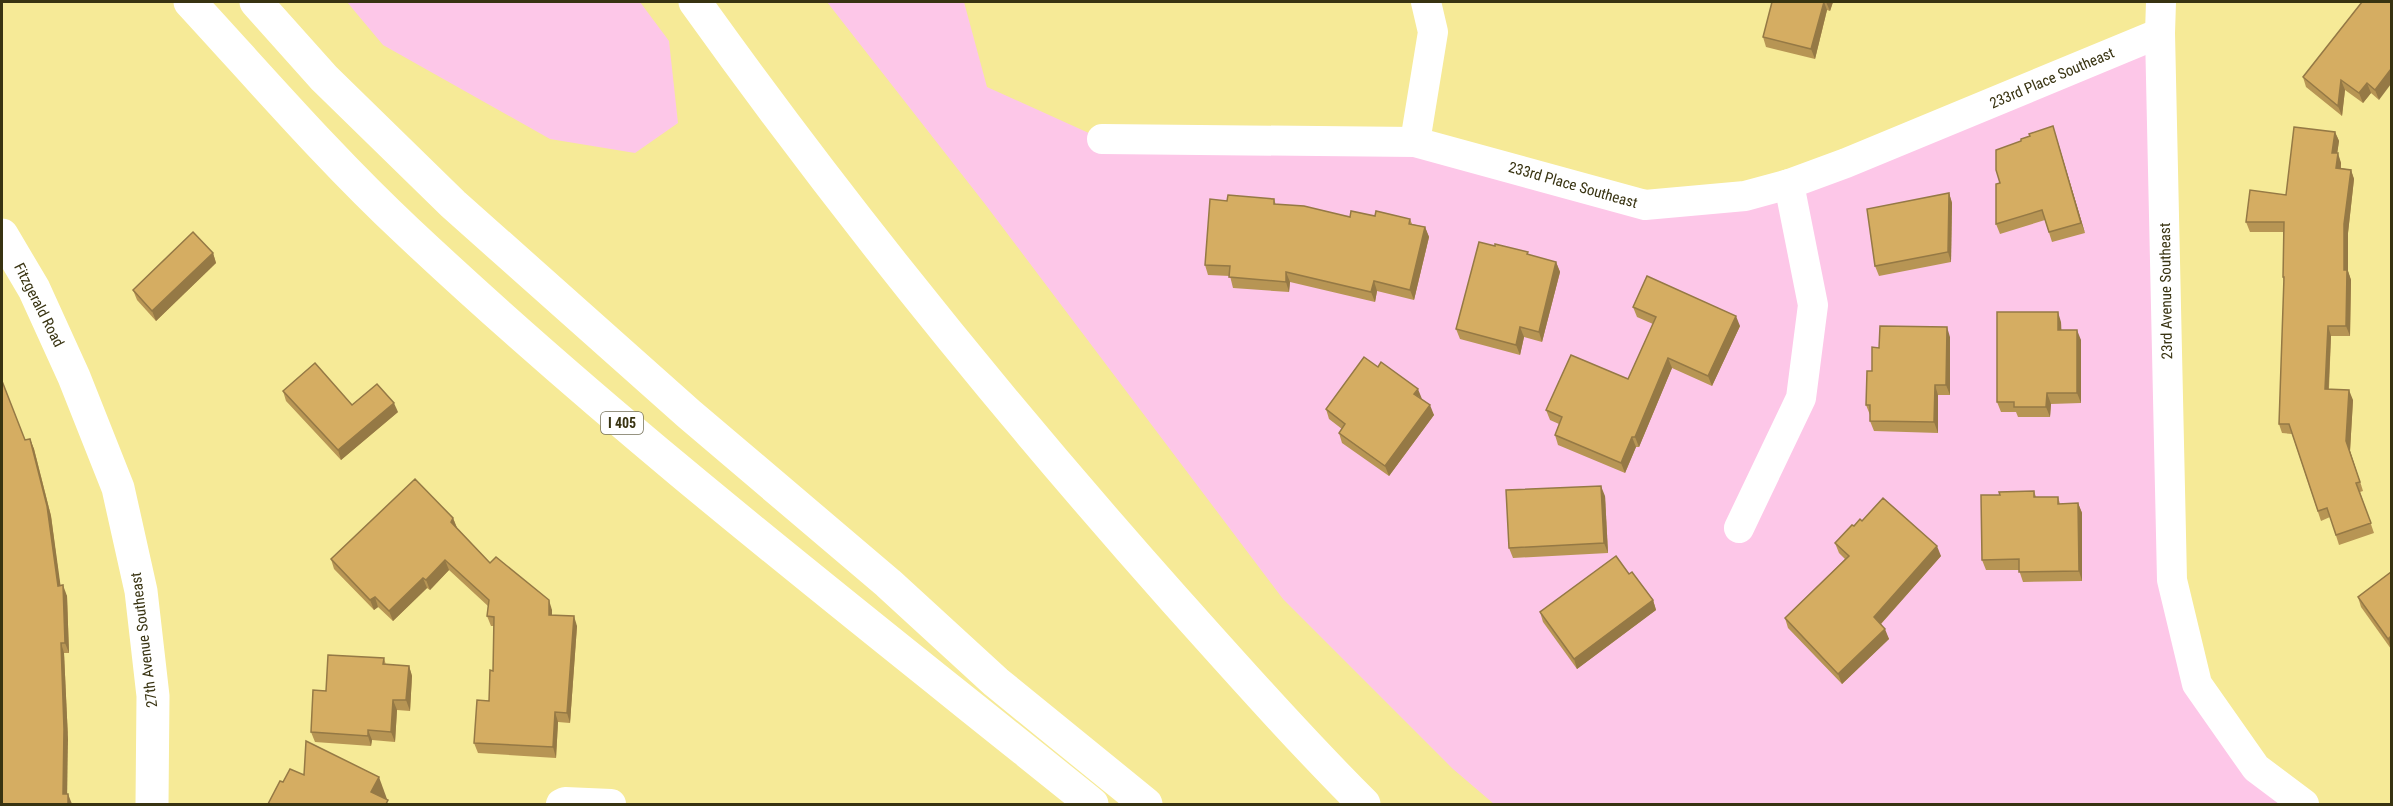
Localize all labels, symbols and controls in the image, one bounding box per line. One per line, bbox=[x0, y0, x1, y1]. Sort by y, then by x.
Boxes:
street label: 233rd Place Southeast bbox=[1987, 44, 2117, 112]
street label: 233rd Place Southeast bbox=[1506, 158, 1640, 212]
street label: 23rd Avenue Southeast bbox=[2156, 223, 2176, 359]
street label: Fitzgerald Road bbox=[10, 260, 68, 350]
road number: I 405 bbox=[601, 412, 643, 434]
street label: 27th Avenue Southeast bbox=[127, 571, 161, 709]

